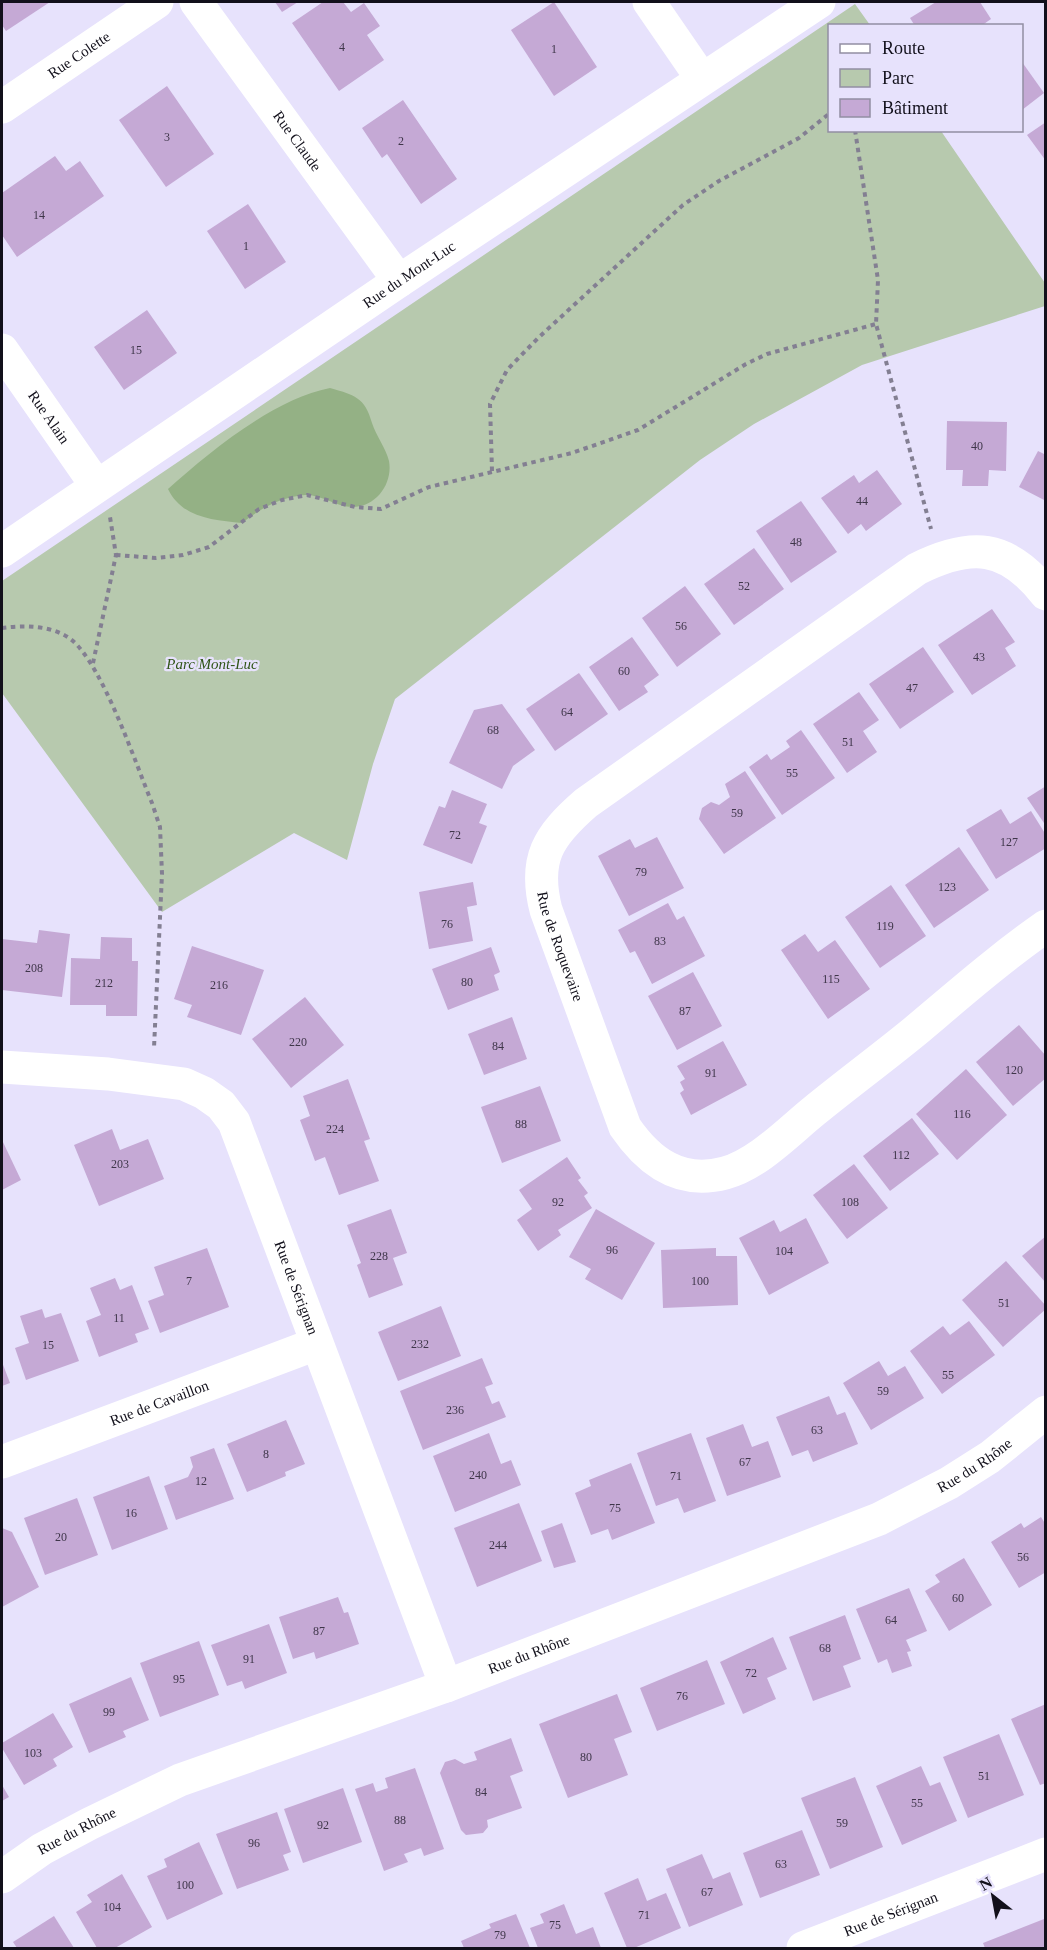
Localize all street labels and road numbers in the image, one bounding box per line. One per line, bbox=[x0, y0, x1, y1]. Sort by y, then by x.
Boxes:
street label: Rue Colette bbox=[45, 28, 113, 81]
street label: Rue Claude bbox=[270, 108, 325, 175]
street label: Rue du Mont-Luc bbox=[360, 238, 458, 311]
street label: Rue Alain bbox=[25, 388, 73, 447]
street label: Rue de Roquevaire bbox=[534, 890, 587, 1004]
street label: Rue de Sérignan bbox=[271, 1238, 321, 1337]
street label: Rue de Cavaillon bbox=[108, 1377, 211, 1429]
street label: Rue du Rhône bbox=[935, 1435, 1015, 1496]
street label: Rue du Rhône bbox=[486, 1631, 572, 1677]
street label: Rue du Rhône bbox=[35, 1804, 119, 1858]
street label: Rue de Sérignan bbox=[842, 1889, 940, 1939]

